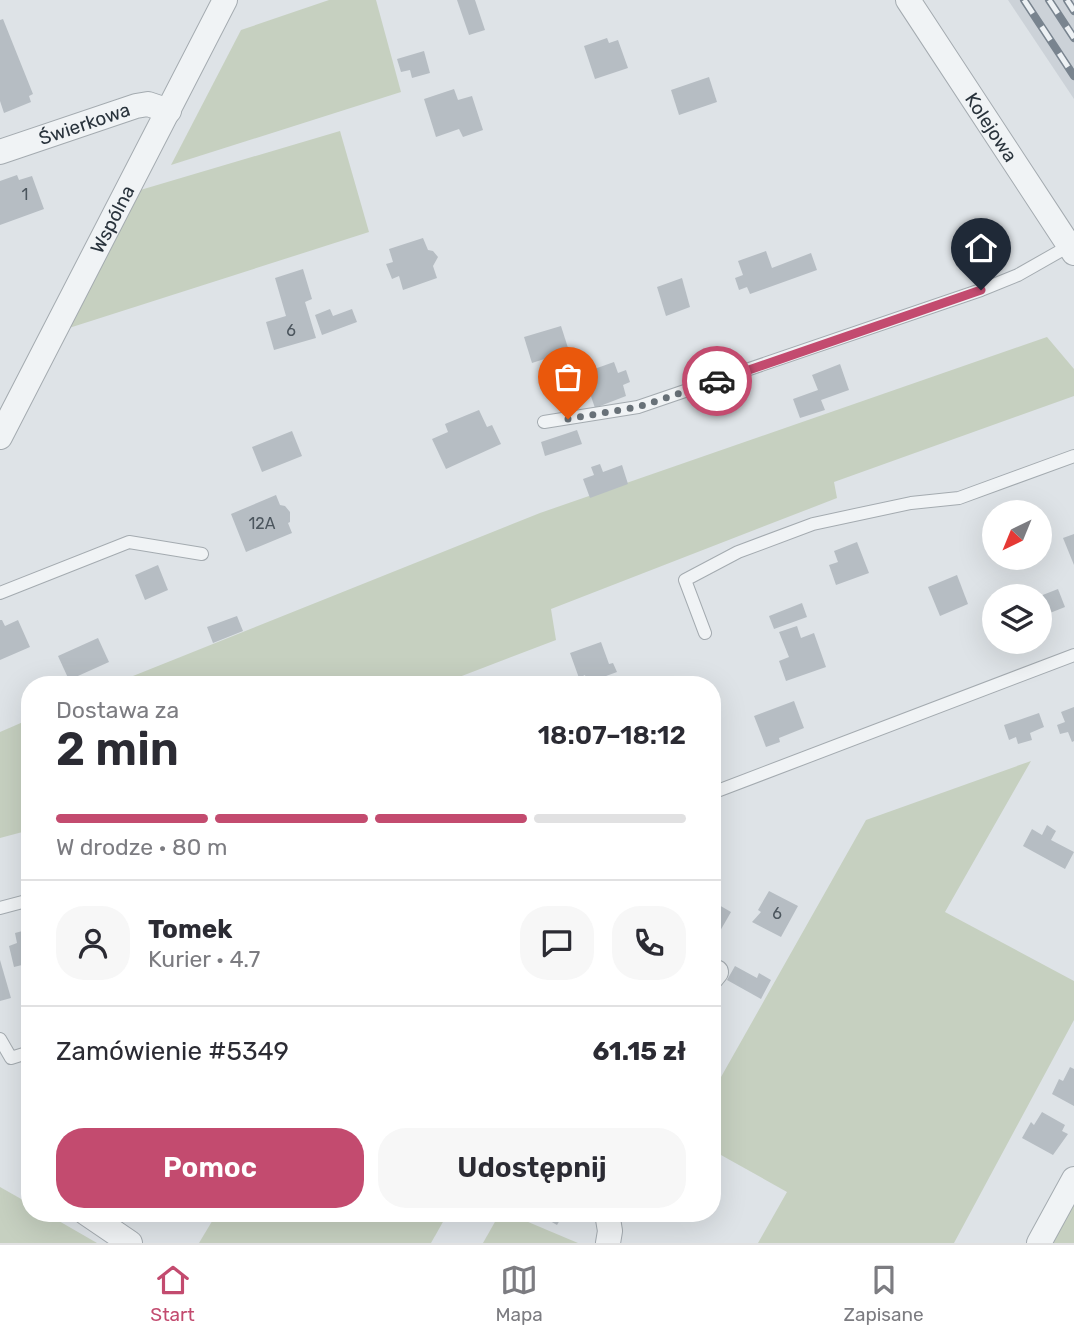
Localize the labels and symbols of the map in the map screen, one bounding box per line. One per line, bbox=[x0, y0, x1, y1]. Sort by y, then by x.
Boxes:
street label: Kolejowa bbox=[960, 88, 1022, 166]
street label: Świerkowa bbox=[36, 97, 133, 150]
street label: Wspólna bbox=[85, 181, 139, 257]
house number: 1 bbox=[22, 185, 28, 204]
pin bbox=[951, 218, 1011, 290]
house number: 6 bbox=[286, 321, 296, 340]
courier bbox=[682, 346, 752, 416]
pin bbox=[538, 347, 598, 419]
north arrow bbox=[982, 500, 1052, 570]
house number: 12A bbox=[249, 514, 276, 533]
house number: 6 bbox=[772, 904, 782, 923]

